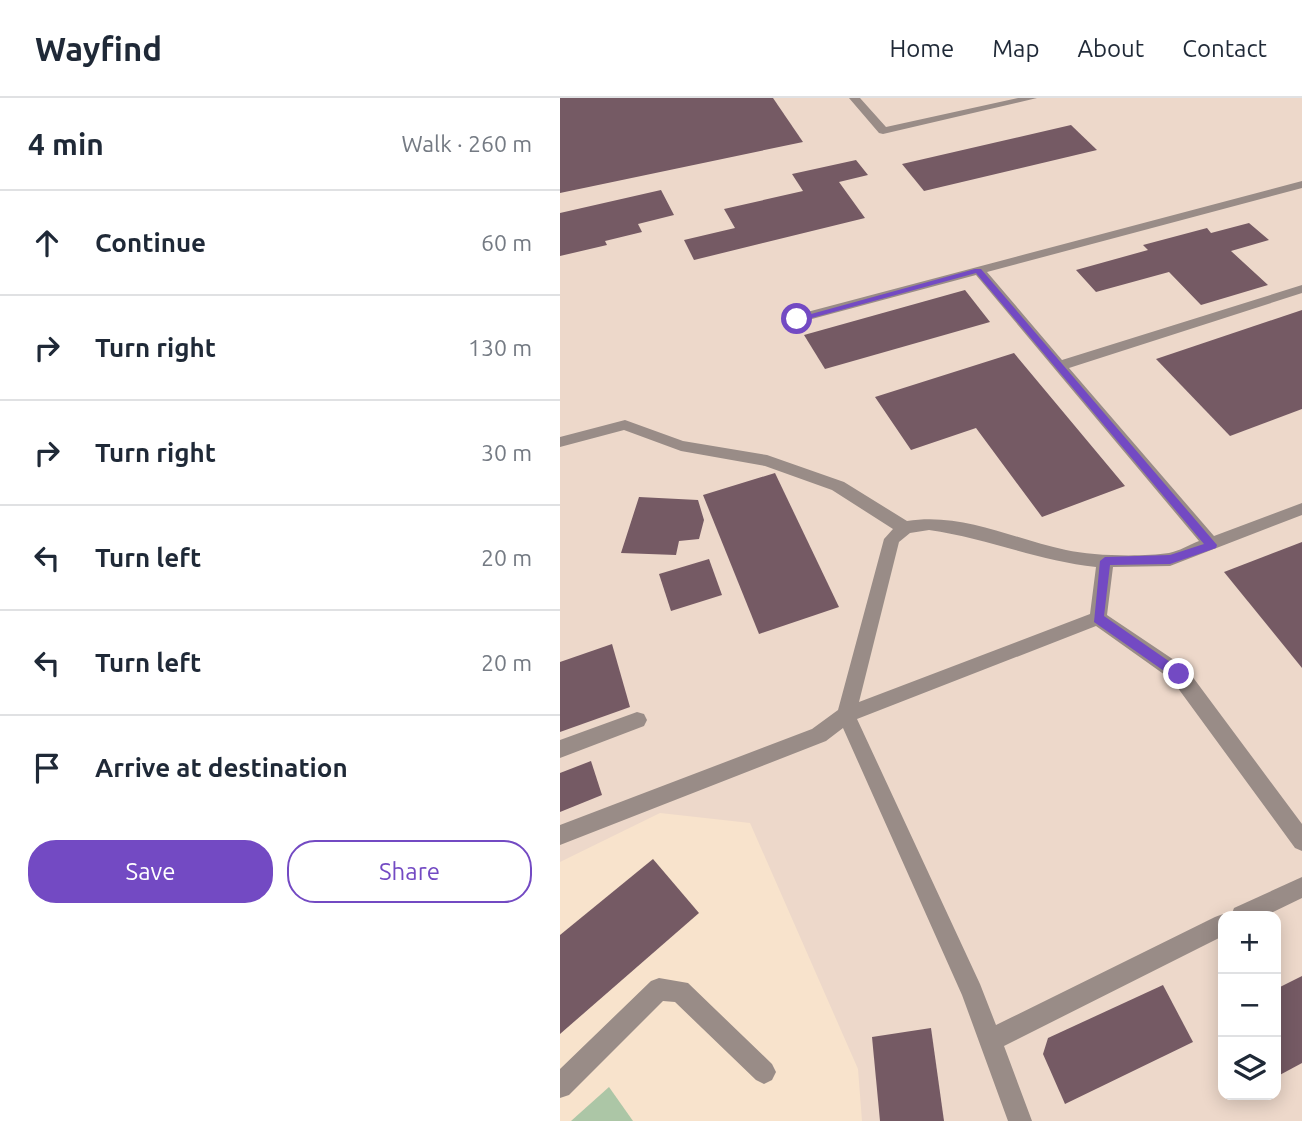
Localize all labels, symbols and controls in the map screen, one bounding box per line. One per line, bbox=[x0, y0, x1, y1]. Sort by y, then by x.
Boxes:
text: Wayfind bbox=[35, 30, 162, 67]
text: Home bbox=[889, 35, 954, 62]
text: Map bbox=[992, 35, 1039, 62]
text: About bbox=[1077, 35, 1144, 62]
text: Contact bbox=[1182, 35, 1267, 62]
text: 4 min bbox=[28, 127, 104, 161]
text: Walk · 260 m bbox=[401, 131, 532, 156]
icon: ahead bbox=[28, 224, 66, 262]
text: Continue bbox=[95, 228, 206, 257]
text: 60 m bbox=[481, 230, 532, 255]
route start bbox=[781, 303, 812, 334]
icon: right bbox=[28, 329, 66, 367]
text: Turn right bbox=[95, 333, 216, 362]
text: 130 m bbox=[468, 335, 532, 360]
icon: right bbox=[28, 434, 66, 472]
text: Turn right bbox=[95, 438, 216, 467]
text: 30 m bbox=[481, 440, 532, 465]
icon: left bbox=[28, 539, 66, 577]
text: Turn left bbox=[95, 543, 201, 572]
text: 20 m bbox=[481, 545, 532, 570]
icon: left bbox=[28, 644, 66, 682]
text: Turn left bbox=[95, 648, 201, 677]
text: 20 m bbox=[481, 650, 532, 675]
route end bbox=[1163, 658, 1194, 689]
icon: arrive bbox=[28, 749, 66, 787]
text: Arrive at destination bbox=[95, 753, 348, 782]
button: Save bbox=[28, 840, 273, 903]
button: Share bbox=[287, 840, 532, 903]
map controls bbox=[1218, 911, 1281, 1100]
button: + bbox=[1218, 911, 1281, 974]
button: − bbox=[1218, 974, 1281, 1037]
button: layers bbox=[1218, 1037, 1281, 1100]

